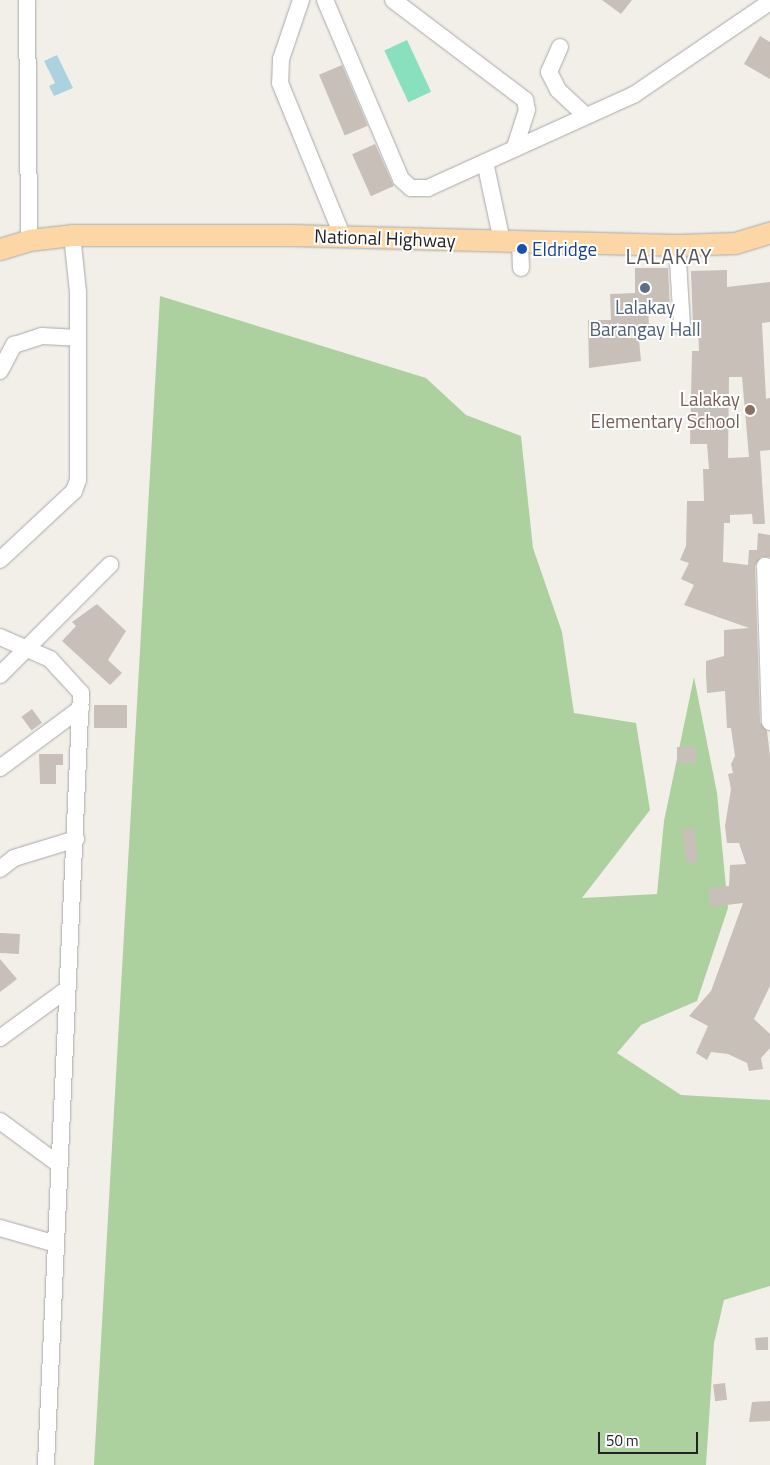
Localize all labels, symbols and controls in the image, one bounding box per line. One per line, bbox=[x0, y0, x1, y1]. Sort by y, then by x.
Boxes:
street label: National Highway bbox=[314, 224, 456, 252]
place label: Eldridge bbox=[532, 238, 597, 260]
marker: Eldridge bbox=[516, 243, 528, 255]
district label: LALAKAY bbox=[625, 243, 713, 269]
marker: Lalakay Barangay Hall bbox=[639, 282, 651, 294]
place label: Lalakay Barangay Hall bbox=[589, 296, 701, 340]
place label: Lalakay Elementary School bbox=[591, 388, 740, 432]
marker: Lalakay Elementary School bbox=[744, 404, 756, 416]
scale bar bbox=[600, 1422, 700, 1454]
text: 50 m bbox=[606, 1429, 639, 1452]

